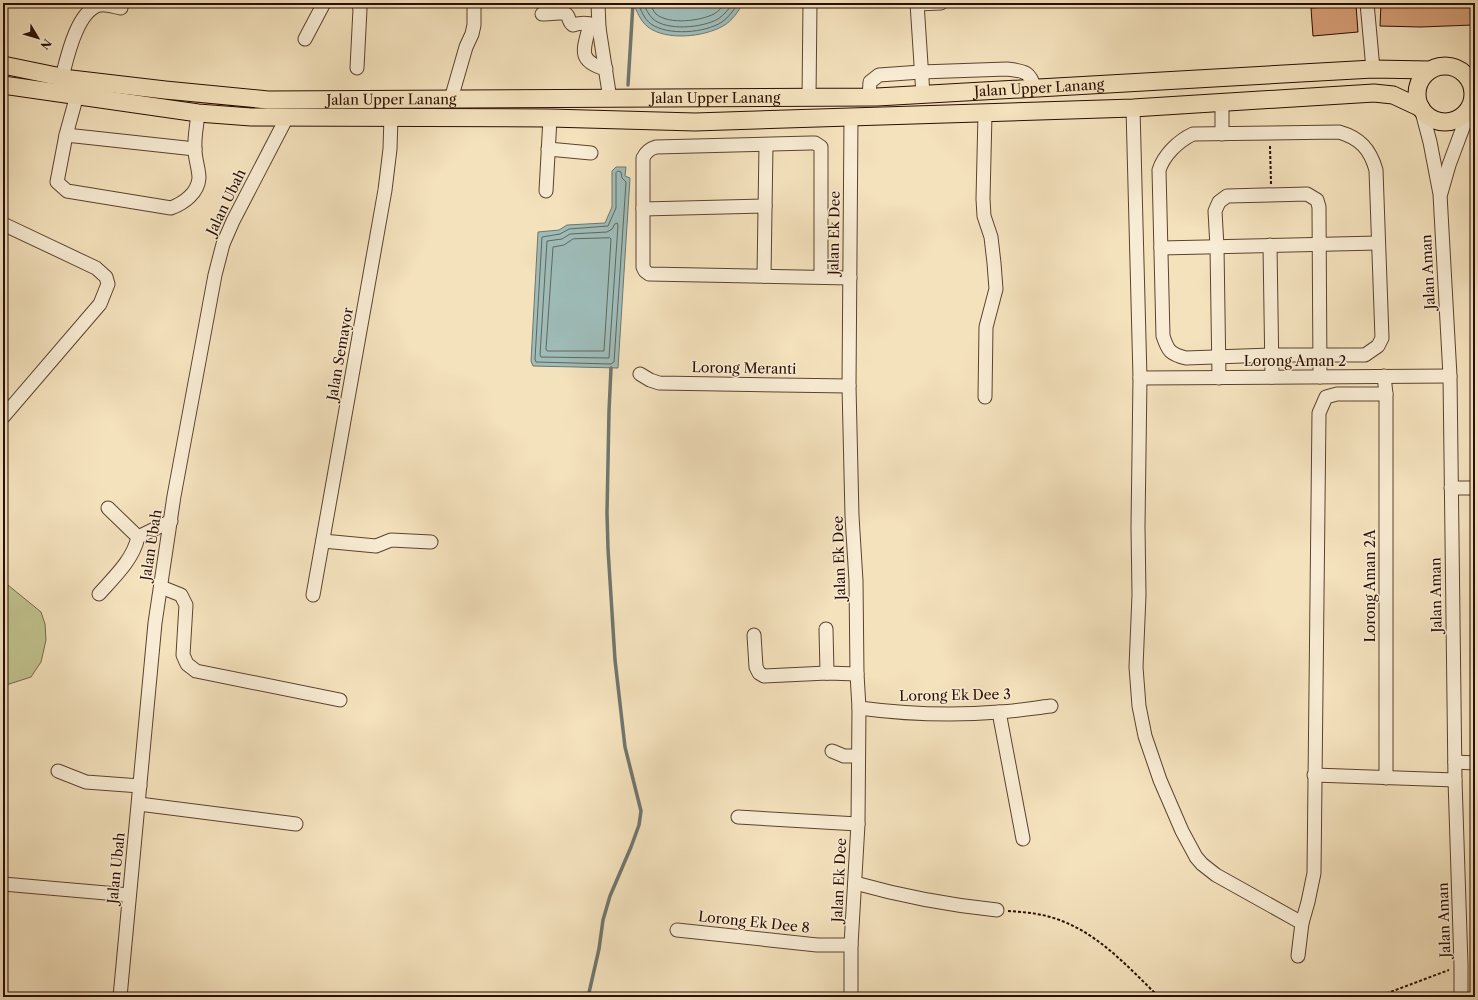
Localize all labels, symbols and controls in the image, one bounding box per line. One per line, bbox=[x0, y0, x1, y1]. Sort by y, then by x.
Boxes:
north arrow bbox=[18, 18, 58, 58]
text: N bbox=[37, 36, 54, 53]
street label: Jalan Upper Lanang bbox=[972, 75, 1105, 101]
street label: Jalan Upper Lanang bbox=[648, 88, 781, 107]
street label: Jalan Upper Lanang bbox=[324, 90, 457, 109]
street label: Jalan Ubah bbox=[201, 166, 250, 240]
street label: Jalan Ek Dee bbox=[824, 190, 844, 277]
street label: Jalan Aman bbox=[1417, 234, 1439, 312]
street label: Jalan Semayor bbox=[323, 306, 357, 404]
street label: Lorong Aman 2 bbox=[1244, 352, 1346, 370]
street label: Lorong Meranti bbox=[691, 358, 797, 378]
street label: Jalan Ubah bbox=[136, 508, 166, 584]
street label: Jalan Ek Dee bbox=[829, 515, 850, 602]
street label: Lorong Aman 2A bbox=[1361, 529, 1379, 643]
street label: Jalan Aman bbox=[1426, 557, 1446, 635]
street label: Lorong Ek Dee 3 bbox=[899, 685, 1011, 705]
street label: Jalan Ubah bbox=[103, 831, 129, 907]
street label: Jalan Ek Dee bbox=[828, 837, 850, 925]
street label: Jalan Aman bbox=[1434, 882, 1454, 960]
street label: Lorong Ek Dee 8 bbox=[697, 907, 811, 937]

